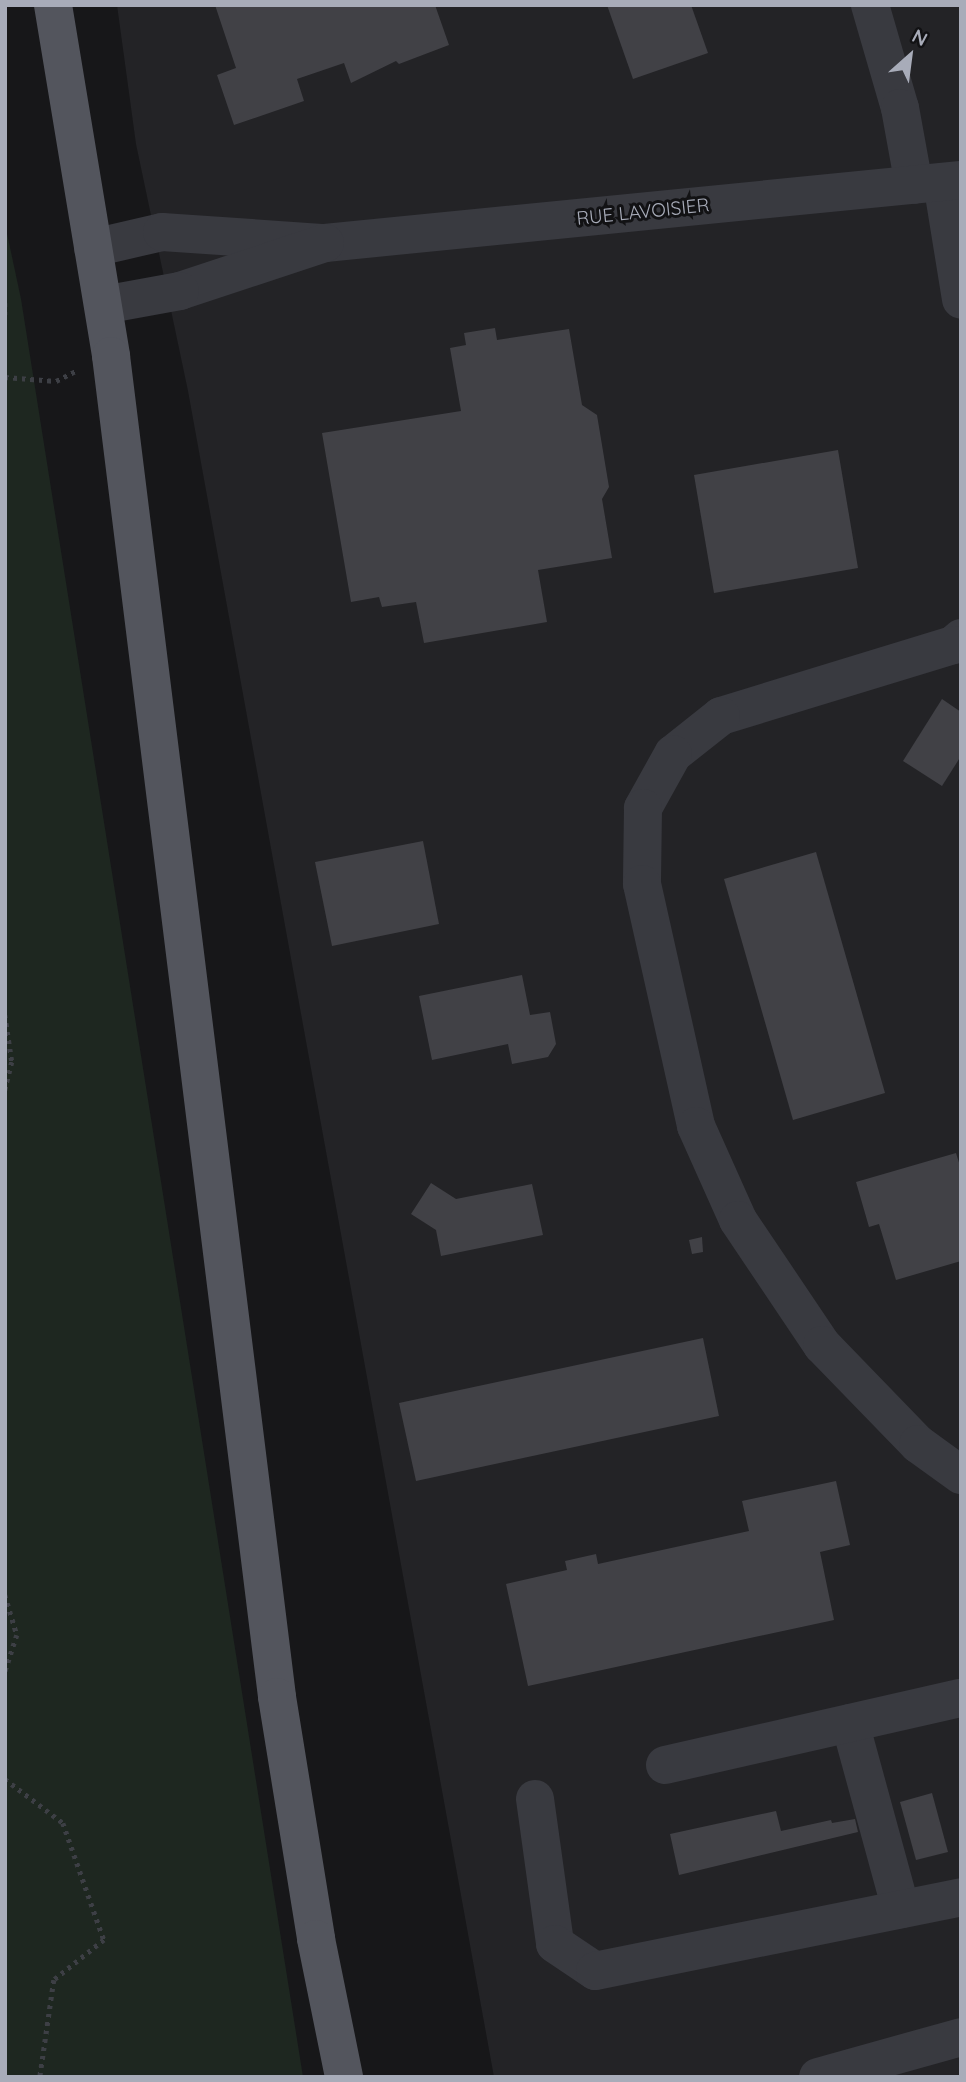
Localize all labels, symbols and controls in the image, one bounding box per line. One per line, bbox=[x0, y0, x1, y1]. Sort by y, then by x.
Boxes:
north arrow bbox=[875, 21, 945, 91]
text: N bbox=[908, 24, 932, 51]
street label: RUE LAVOISIER bbox=[575, 194, 711, 230]

